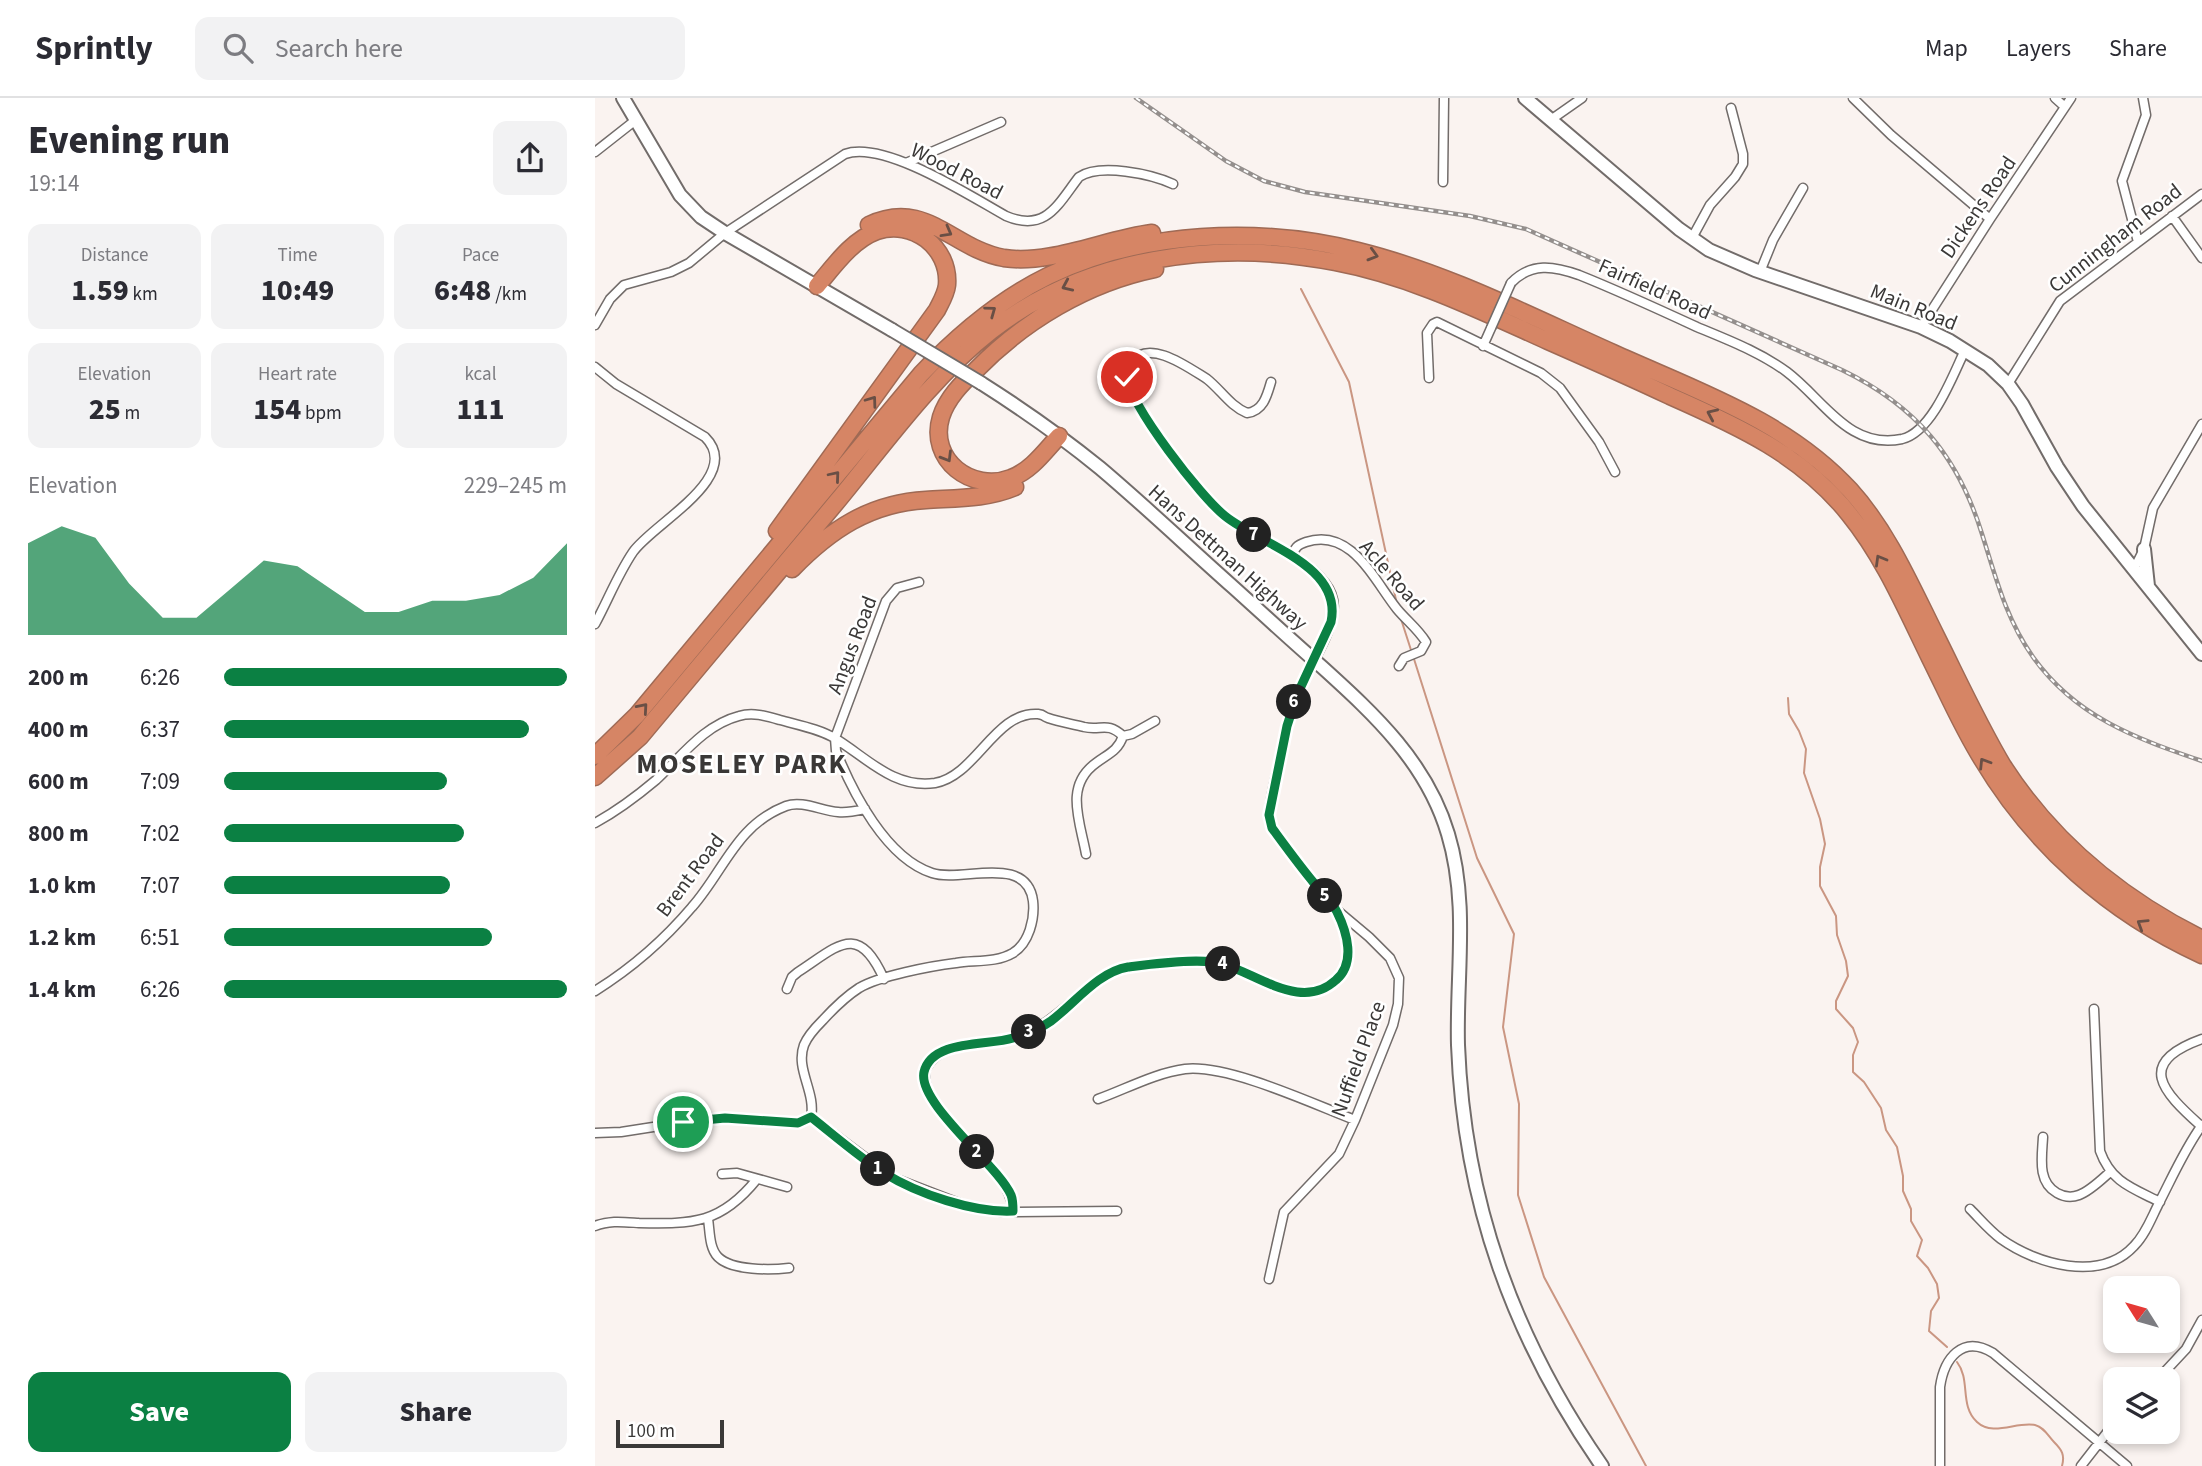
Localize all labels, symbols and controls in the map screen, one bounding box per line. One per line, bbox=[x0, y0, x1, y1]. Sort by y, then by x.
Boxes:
search box bbox=[195, 17, 685, 80]
text: Sprintly bbox=[35, 25, 153, 72]
icon: search bbox=[219, 29, 257, 67]
text: Search here bbox=[275, 30, 403, 67]
text: Map bbox=[1925, 31, 1968, 66]
text: Layers bbox=[2006, 31, 2071, 66]
text: Share bbox=[2109, 31, 2167, 66]
text: Evening run bbox=[28, 114, 230, 168]
button: share bbox=[493, 121, 567, 195]
street label: Wood Road bbox=[906, 135, 1008, 207]
street label: Dickens Road bbox=[1933, 150, 2023, 264]
text: 19:14 bbox=[28, 167, 79, 200]
street label: Cunningham Road bbox=[2042, 176, 2188, 300]
one-way arrow bbox=[940, 224, 953, 237]
text: Distance bbox=[81, 242, 148, 269]
text: Time bbox=[277, 242, 318, 269]
text: Pace bbox=[462, 242, 499, 269]
one-way arrow bbox=[1367, 247, 1379, 262]
street label: Fairfield Road bbox=[1594, 251, 1716, 327]
text: 1.59 bbox=[71, 269, 129, 312]
text: 10:49 bbox=[261, 269, 334, 312]
text: 6:48 bbox=[434, 269, 491, 312]
street label: Main Road bbox=[1866, 276, 1962, 338]
one-way arrow bbox=[1062, 278, 1074, 292]
text: km bbox=[129, 281, 158, 308]
text: /km bbox=[491, 281, 527, 308]
one-way arrow bbox=[983, 307, 996, 319]
pin bbox=[1097, 347, 1157, 407]
icon: check bbox=[1108, 358, 1146, 396]
text: Elevation bbox=[78, 361, 151, 388]
text: Heart rate bbox=[258, 361, 337, 388]
text: kcal bbox=[465, 361, 496, 388]
text: 25 bbox=[89, 388, 121, 431]
text: 154 bbox=[253, 388, 301, 431]
text: 111 bbox=[456, 388, 505, 431]
one-way arrow bbox=[863, 396, 876, 409]
text: m bbox=[121, 400, 140, 427]
text: bpm bbox=[301, 400, 342, 427]
one-way arrow bbox=[1707, 408, 1719, 422]
one-way arrow bbox=[939, 450, 952, 463]
text: Elevation bbox=[28, 469, 118, 502]
text: 229–245 m bbox=[464, 469, 567, 502]
one-way arrow bbox=[827, 472, 840, 484]
street label: Hans Dettman Highway bbox=[1142, 477, 1315, 637]
pin: 7 bbox=[1237, 518, 1271, 552]
text: 7 bbox=[1248, 521, 1259, 548]
street label: Acle Road bbox=[1352, 533, 1432, 617]
one-way arrow bbox=[1875, 555, 1888, 568]
street label: Angus Road bbox=[820, 592, 884, 698]
text: 200 m bbox=[28, 661, 89, 694]
text: 6:26 bbox=[140, 661, 180, 694]
pin: 6 bbox=[1277, 684, 1311, 720]
text: 6 bbox=[1288, 688, 1299, 715]
one-way arrow bbox=[635, 703, 647, 716]
text: 400 m bbox=[28, 713, 89, 746]
text: 6:37 bbox=[140, 713, 180, 746]
district label: MOSELEY PARK bbox=[636, 744, 848, 784]
one-way arrow bbox=[1979, 757, 1992, 770]
text: 600 m bbox=[28, 765, 89, 798]
text: 7:09 bbox=[140, 765, 180, 798]
text: 800 m bbox=[28, 817, 89, 850]
text: 7:02 bbox=[140, 817, 180, 850]
street label: Brent Road bbox=[649, 827, 731, 923]
text: 1.0 km bbox=[28, 869, 96, 902]
text: 7:07 bbox=[140, 869, 180, 902]
pin: 5 bbox=[1307, 878, 1343, 914]
text: 5 bbox=[1319, 882, 1330, 909]
one-way arrow bbox=[2136, 919, 2149, 932]
text: 1.2 km bbox=[28, 921, 96, 954]
text: 6:51 bbox=[140, 921, 180, 954]
pin: 4 bbox=[1205, 946, 1241, 982]
text: 4 bbox=[1217, 950, 1228, 977]
text: 1.4 km bbox=[28, 973, 96, 1006]
text: 6:26 bbox=[140, 973, 180, 1006]
street label: Nuffield Place bbox=[1323, 997, 1393, 1121]
pin: 3 bbox=[1011, 1014, 1047, 1049]
text: 3 bbox=[1023, 1018, 1034, 1045]
pin bbox=[653, 1092, 713, 1152]
icon: arrive bbox=[664, 1103, 702, 1141]
pin: 2 bbox=[959, 1134, 995, 1170]
text: 2 bbox=[971, 1138, 982, 1165]
pin: 1 bbox=[861, 1152, 895, 1186]
text: 1 bbox=[872, 1155, 883, 1182]
north arrow bbox=[2103, 1276, 2181, 1353]
map controls bbox=[2103, 1276, 2180, 1444]
button: layers bbox=[2103, 1367, 2180, 1444]
button: Save bbox=[28, 1372, 291, 1452]
button: Share bbox=[305, 1372, 567, 1452]
scale bar bbox=[616, 1417, 725, 1449]
text: 100 m bbox=[627, 1418, 675, 1445]

